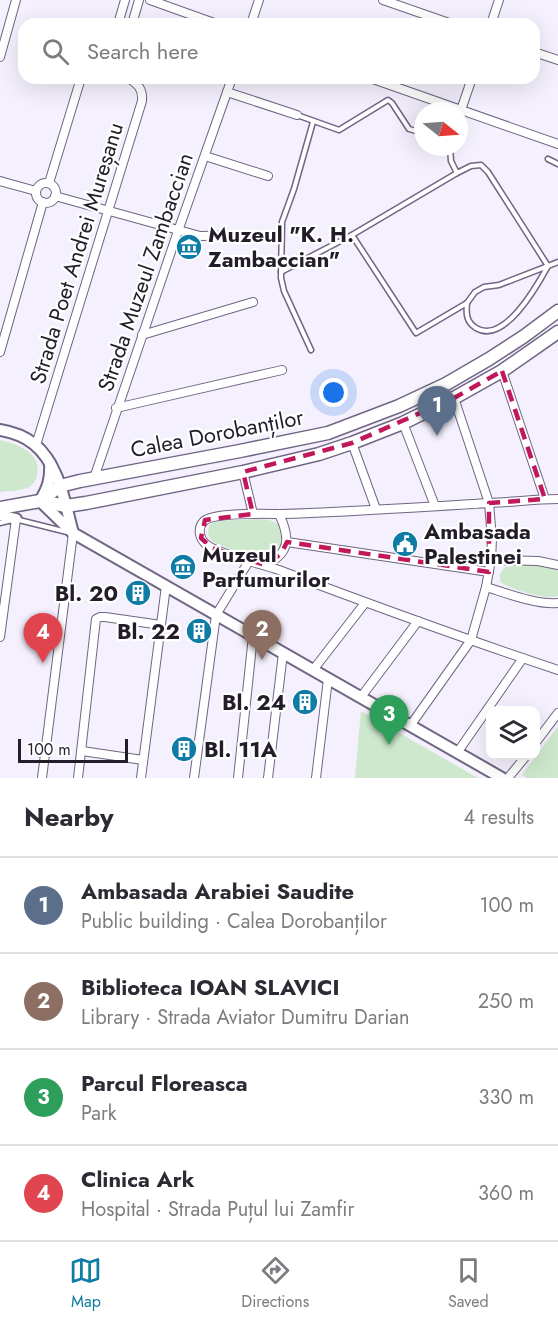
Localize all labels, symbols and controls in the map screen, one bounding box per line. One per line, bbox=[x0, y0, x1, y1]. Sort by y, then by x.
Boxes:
search box bbox=[18, 18, 540, 84]
icon: search bbox=[39, 35, 72, 68]
text: Search here bbox=[87, 35, 198, 67]
north arrow bbox=[414, 102, 468, 156]
street label: Strada Poet Andrei Mureșanu bbox=[21, 118, 131, 388]
street label: Strada Muzeul Zambaccian bbox=[89, 148, 201, 396]
place label: Muzeul "K. H. Zambaccian" bbox=[208, 218, 354, 275]
museum icon: Muzeul "K. H. Zambaccian" bbox=[174, 232, 204, 262]
your location bbox=[319, 378, 348, 407]
pin: 1 bbox=[418, 386, 456, 436]
street label: Calea Dorobanților bbox=[128, 400, 307, 465]
place label: Ambasada Palestinei bbox=[423, 515, 531, 572]
public building icon: Ambasada Palestinei bbox=[390, 529, 420, 559]
place label: Muzeul Parfumurilor bbox=[202, 538, 330, 595]
museum icon: Muzeul Parfumurilor bbox=[168, 552, 198, 582]
place label: Bl. 20 bbox=[55, 577, 118, 609]
building icon: Bl. 20 bbox=[123, 578, 153, 608]
pin: 2 bbox=[242, 610, 282, 660]
pin: 4 bbox=[24, 614, 63, 663]
place label: Bl. 22 bbox=[117, 615, 180, 647]
building icon: Bl. 22 bbox=[184, 616, 214, 646]
place label: Bl. 24 bbox=[222, 686, 286, 718]
building icon: Bl. 24 bbox=[290, 687, 320, 717]
pin: 3 bbox=[370, 696, 408, 745]
map controls bbox=[486, 706, 540, 760]
button: layers bbox=[486, 706, 540, 760]
place label: Bl. 11A bbox=[204, 733, 278, 765]
building icon: Bl. 11A bbox=[169, 734, 199, 764]
scale bar bbox=[18, 736, 128, 764]
text: 100 m bbox=[27, 738, 71, 761]
text: Nearby bbox=[24, 798, 113, 836]
text: 4 results bbox=[463, 803, 534, 832]
text: Ambasada Arabiei Saudite bbox=[81, 875, 354, 907]
text: 1 bbox=[38, 891, 49, 920]
text: 100 m bbox=[479, 891, 534, 920]
text: Public building · Calea Dorobanților bbox=[81, 907, 387, 936]
text: Biblioteca IOAN SLAVICI bbox=[81, 971, 340, 1003]
text: 2 bbox=[37, 987, 50, 1016]
text: 250 m bbox=[478, 987, 534, 1016]
text: Library · Strada Aviator Dumitru Darian bbox=[81, 1003, 409, 1032]
text: Parcul Floreasca bbox=[81, 1067, 248, 1099]
text: 3 bbox=[37, 1083, 50, 1112]
text: 330 m bbox=[479, 1083, 534, 1112]
text: Park bbox=[81, 1099, 117, 1128]
text: Clinica Ark bbox=[81, 1163, 194, 1195]
text: 4 bbox=[37, 1179, 50, 1208]
text: 360 m bbox=[478, 1179, 534, 1208]
text: Hospital · Strada Puțul lui Zamfir bbox=[81, 1195, 354, 1224]
tab: Map bbox=[69, 1254, 102, 1313]
tab: Directions bbox=[241, 1254, 309, 1313]
tab: Saved bbox=[448, 1254, 489, 1313]

